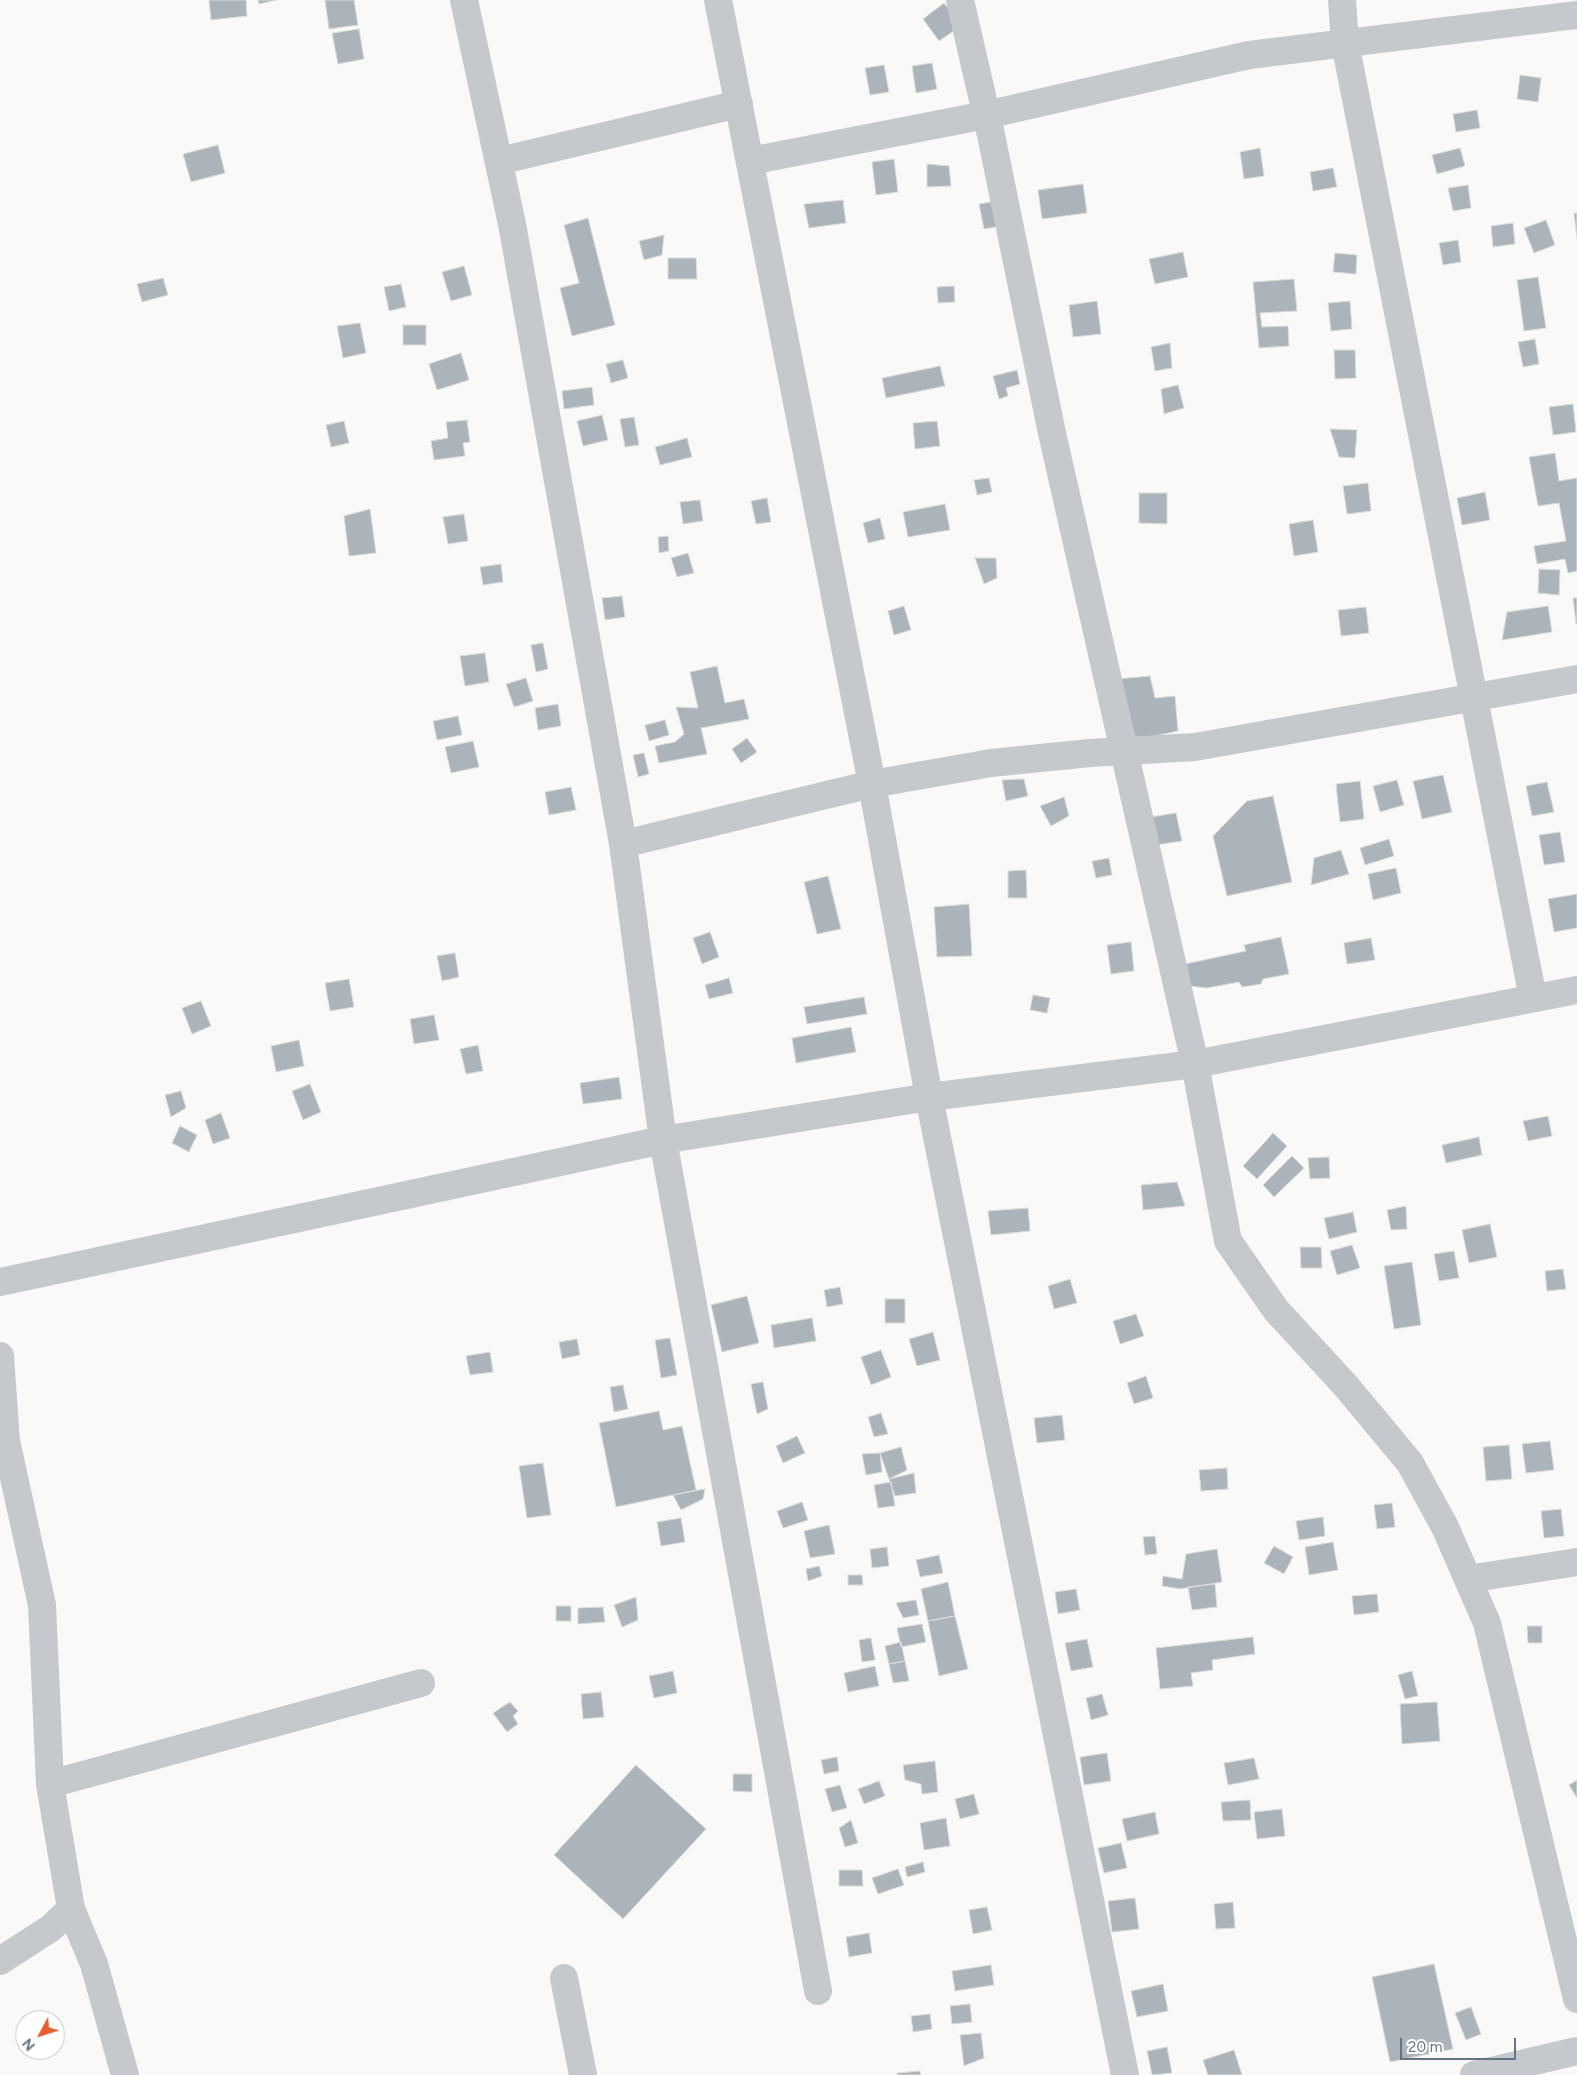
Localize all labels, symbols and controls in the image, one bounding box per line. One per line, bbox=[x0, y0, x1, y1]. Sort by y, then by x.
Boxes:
north arrow bbox=[15, 2010, 65, 2060]
scale bar bbox=[1402, 2028, 1518, 2060]
text: N bbox=[19, 2035, 39, 2054]
text: 20 m bbox=[1408, 2038, 1442, 2056]

